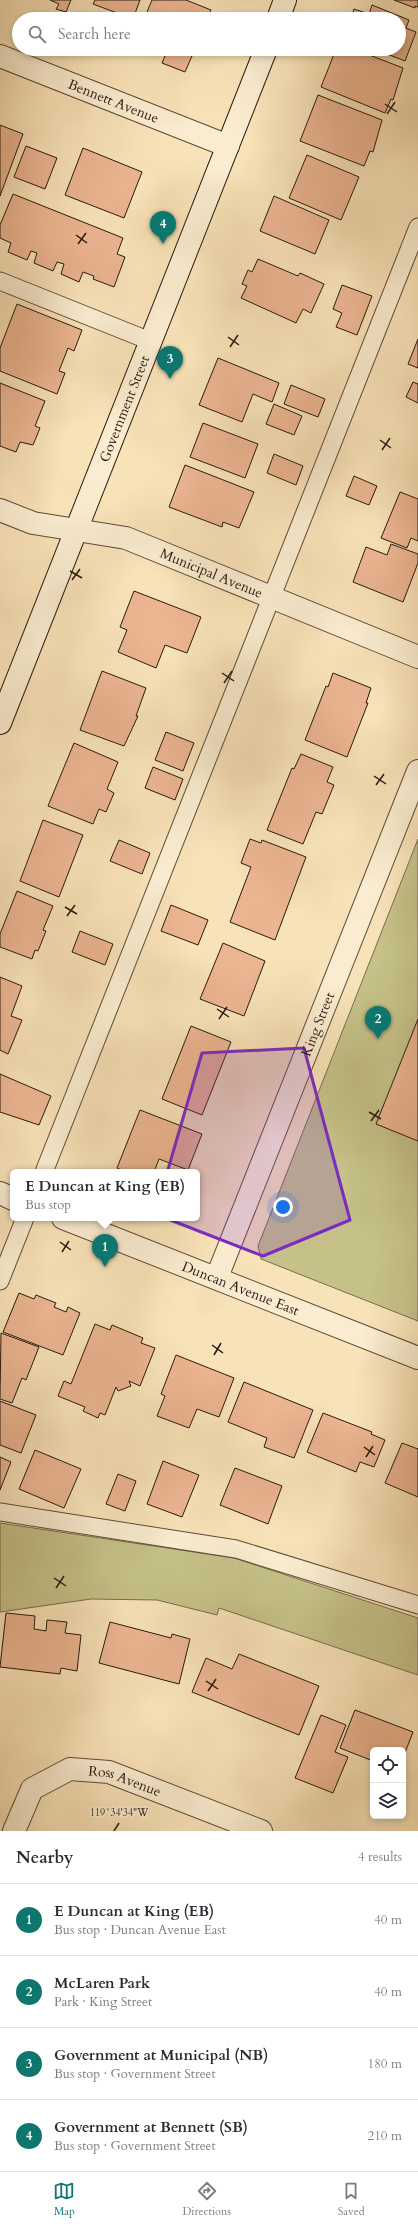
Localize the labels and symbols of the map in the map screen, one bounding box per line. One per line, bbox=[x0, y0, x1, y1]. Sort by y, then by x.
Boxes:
street label: Bennett Avenue bbox=[65, 74, 162, 127]
pin: 4 bbox=[150, 211, 176, 244]
pin: 3 bbox=[157, 346, 183, 379]
street label: Government Street bbox=[94, 352, 154, 465]
street label: Municipal Avenue bbox=[157, 543, 266, 602]
street label: King Street bbox=[296, 989, 339, 1059]
pin: 2 bbox=[365, 1006, 391, 1039]
your location bbox=[273, 1197, 293, 1217]
pin: 1 bbox=[92, 1234, 118, 1267]
street label: Duncan Avenue East bbox=[179, 1256, 302, 1320]
street label: Ross Avenue bbox=[88, 1761, 164, 1801]
text: 119°34'34"W bbox=[90, 1806, 149, 1820]

